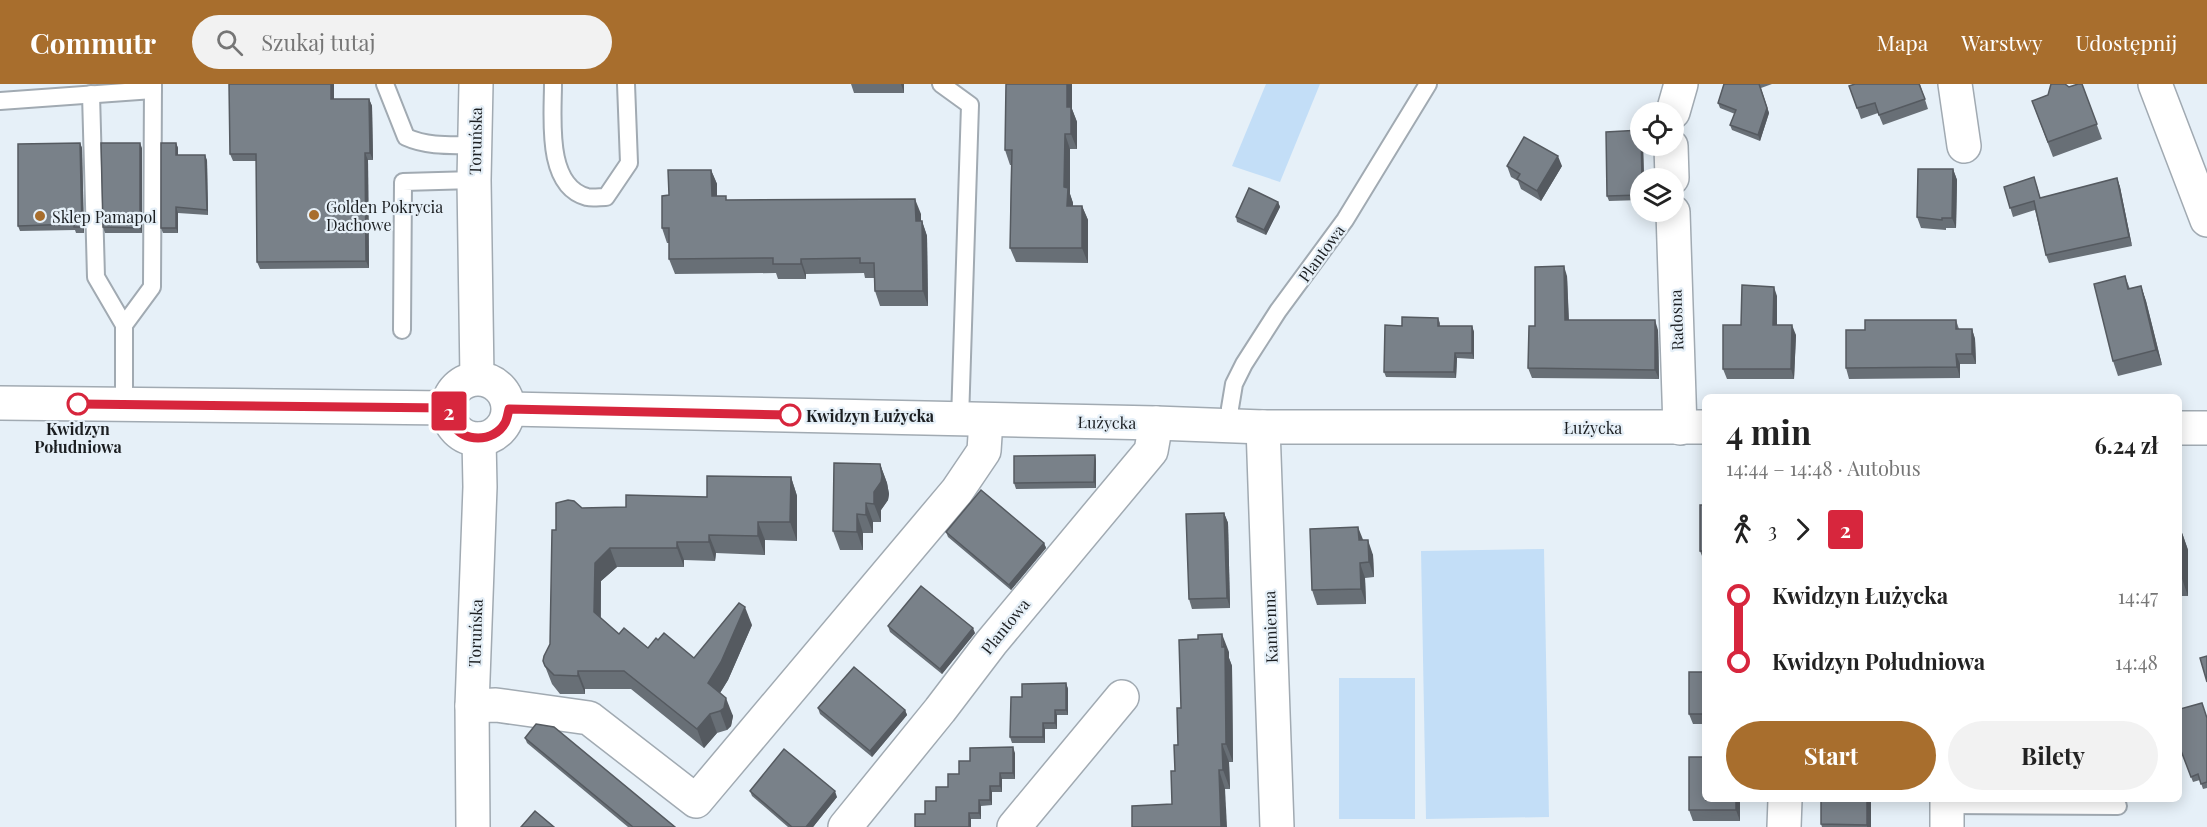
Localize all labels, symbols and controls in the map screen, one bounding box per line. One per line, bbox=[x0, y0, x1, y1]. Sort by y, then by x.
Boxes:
search box bbox=[192, 15, 612, 69]
text: Commutr bbox=[30, 24, 156, 61]
icon: search bbox=[213, 26, 246, 59]
text: Szukaj tutaj bbox=[261, 27, 375, 57]
text: Mapa bbox=[1877, 28, 1928, 56]
text: Warstwy bbox=[1961, 28, 2043, 56]
text: Udostępnij bbox=[2076, 28, 2177, 56]
map controls bbox=[1630, 102, 1684, 222]
button: locate bbox=[1630, 102, 1684, 156]
street label: Toruńska bbox=[464, 107, 486, 175]
button: layers bbox=[1630, 168, 1684, 222]
place label: Golden Pokrycia Dachowe bbox=[326, 196, 443, 235]
place label: Sklep Pamapol bbox=[52, 206, 157, 227]
marker: Golden Pokrycia Dachowe bbox=[307, 208, 321, 222]
marker: Sklep Pamapol bbox=[33, 209, 47, 223]
street label: Plantowa bbox=[1293, 220, 1349, 286]
street label: Radosna bbox=[1664, 289, 1688, 351]
line badge: 2 bbox=[430, 392, 468, 430]
marker: Kwidzyn Południowa bbox=[67, 393, 89, 415]
text: 2 bbox=[444, 397, 454, 425]
marker: Kwidzyn Łużycka bbox=[779, 404, 801, 426]
place label: Kwidzyn Łużycka bbox=[806, 405, 935, 426]
text: 4 min bbox=[1726, 409, 1811, 453]
street label: Łużycka bbox=[1078, 411, 1137, 433]
street label: Łużycka bbox=[1564, 417, 1622, 438]
place label: Kwidzyn Południowa bbox=[34, 418, 122, 457]
text: 6.24 zł bbox=[2094, 430, 2158, 460]
text: 14:44 – 14:48 · Autobus bbox=[1726, 454, 1921, 481]
icon: walk bbox=[1726, 513, 1759, 546]
icon: forward bbox=[1786, 513, 1819, 546]
text: 2 bbox=[1840, 515, 1851, 543]
text: 3 bbox=[1768, 516, 1777, 543]
text: Kwidzyn Łużycka bbox=[1772, 580, 1948, 610]
text: 14:47 bbox=[2118, 582, 2158, 609]
street label: Kamienna bbox=[1258, 590, 1282, 664]
street label: Plantowa bbox=[976, 594, 1034, 658]
street label: Toruńska bbox=[463, 599, 487, 667]
text: Kwidzyn Południowa bbox=[1772, 646, 1985, 676]
text: 14:48 bbox=[2115, 648, 2158, 675]
button: Start bbox=[1726, 721, 1936, 790]
button: Bilety bbox=[1948, 721, 2158, 790]

